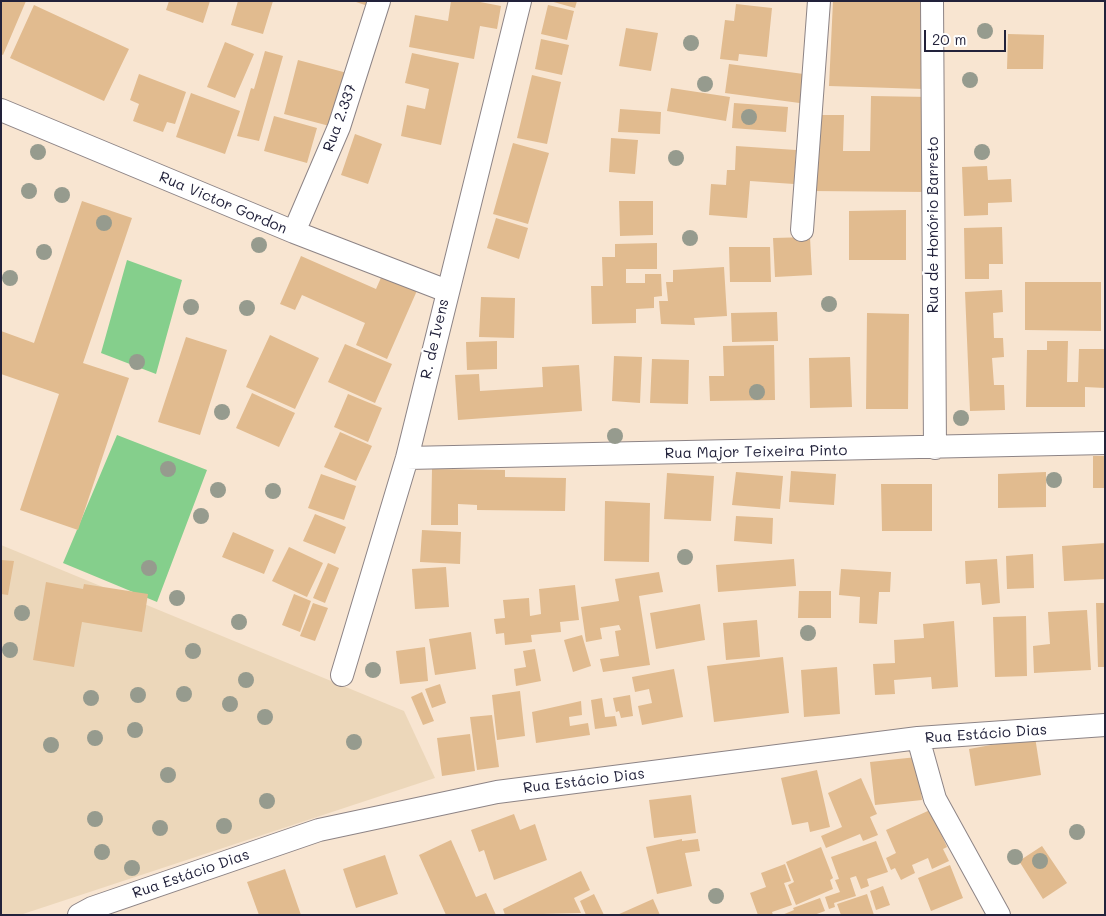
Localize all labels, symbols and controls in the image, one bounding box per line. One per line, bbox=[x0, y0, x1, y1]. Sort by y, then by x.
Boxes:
scale bar bbox=[926, 20, 1008, 52]
text: 20 m bbox=[932, 29, 966, 49]
street label: Rua 2.337 bbox=[319, 82, 361, 154]
street label: Rua de Honório Barreto bbox=[924, 137, 942, 313]
street label: Rua Victor Gordon bbox=[156, 168, 290, 238]
street label: R. de Ivens bbox=[417, 297, 453, 381]
street label: Rua Major Teixeira Pinto bbox=[665, 441, 847, 463]
street label: Rua Estácio Dias bbox=[924, 721, 1048, 747]
street label: Rua Estácio Dias bbox=[522, 765, 646, 797]
street label: Rua Estácio Dias bbox=[130, 846, 252, 902]

